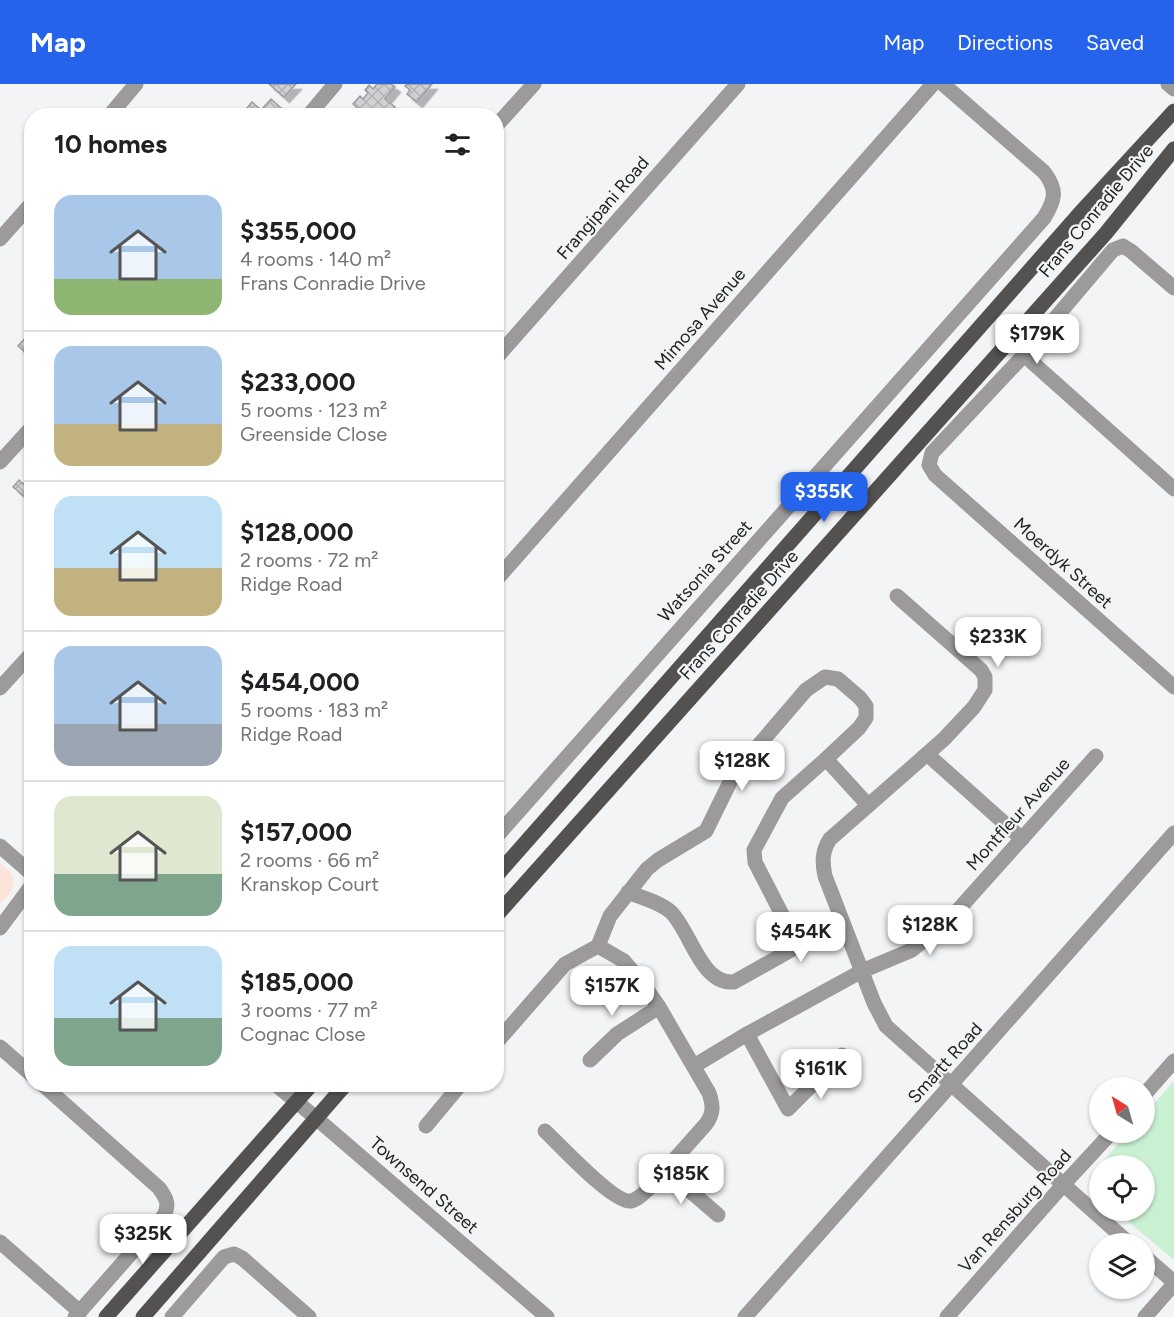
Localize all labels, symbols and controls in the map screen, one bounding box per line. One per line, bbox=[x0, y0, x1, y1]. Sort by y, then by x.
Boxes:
text: Map bbox=[30, 25, 86, 59]
text: Map bbox=[883, 30, 924, 55]
text: Directions bbox=[957, 30, 1053, 55]
text: Saved bbox=[1086, 30, 1144, 55]
text: 10 homes bbox=[54, 128, 167, 160]
icon: filters bbox=[441, 128, 474, 161]
street label: Frans Conradie Drive bbox=[1034, 140, 1158, 282]
street label: Frangipani Road bbox=[552, 152, 654, 264]
text: $355,000 bbox=[240, 215, 356, 247]
icon: home bbox=[102, 219, 174, 291]
text: 4 rooms · 140 m² bbox=[240, 247, 391, 271]
street label: Mimosa Avenue bbox=[650, 263, 750, 375]
text: Frans Conradie Drive bbox=[240, 271, 426, 295]
pin: $179K bbox=[995, 314, 1079, 365]
text: $179K bbox=[1009, 321, 1065, 345]
text: $233,000 bbox=[240, 366, 356, 398]
icon: home bbox=[102, 370, 174, 442]
text: 5 rooms · 123 m² bbox=[240, 398, 387, 422]
text: Greenside Close bbox=[240, 422, 387, 446]
pin: $355K bbox=[782, 472, 866, 523]
text: $355K bbox=[795, 479, 853, 503]
street label: Moerdyk Street bbox=[1009, 513, 1117, 613]
street label: Watsonia Street bbox=[653, 515, 757, 627]
text: $128,000 bbox=[240, 516, 354, 548]
icon: home bbox=[102, 520, 174, 592]
street label: Frans Conradie Drive bbox=[675, 545, 803, 684]
text: 2 rooms · 72 m² bbox=[240, 548, 378, 572]
text: Ridge Road bbox=[240, 572, 343, 596]
pin: $233K bbox=[956, 617, 1040, 668]
text: $233K bbox=[969, 624, 1027, 648]
text: $454,000 bbox=[240, 666, 360, 698]
icon: home bbox=[102, 670, 174, 742]
text: 5 rooms · 183 m² bbox=[240, 698, 388, 722]
text: Ridge Road bbox=[240, 722, 343, 746]
pin: $128K bbox=[700, 741, 784, 792]
text: $128K bbox=[714, 748, 770, 772]
street label: Montfleur Avenue bbox=[962, 753, 1075, 875]
text: $157,000 bbox=[240, 816, 352, 848]
icon: home bbox=[102, 820, 174, 892]
text: 2 rooms · 66 m² bbox=[240, 848, 379, 872]
text: Kranskop Court bbox=[240, 872, 379, 896]
pin: $128K bbox=[888, 905, 972, 956]
pin: $454K bbox=[759, 912, 843, 963]
text: $128K bbox=[902, 912, 958, 936]
text: $454K bbox=[770, 919, 832, 943]
text: $185,000 bbox=[240, 966, 354, 998]
pin: $157K bbox=[570, 966, 654, 1017]
icon: home bbox=[102, 970, 174, 1042]
text: $157K bbox=[584, 973, 640, 997]
text: 3 rooms · 77 m² bbox=[240, 998, 378, 1022]
street label: Smartt Road bbox=[903, 1018, 987, 1108]
text: Cognac Close bbox=[240, 1022, 366, 1046]
pin: $161K bbox=[779, 1049, 863, 1100]
text: $161K bbox=[795, 1056, 847, 1080]
north arrow bbox=[1089, 1077, 1155, 1143]
map controls bbox=[1089, 1077, 1155, 1299]
street label: Townsend Street bbox=[365, 1132, 483, 1238]
street label: Van Rensburg Road bbox=[954, 1145, 1076, 1277]
pin: $185K bbox=[639, 1154, 723, 1205]
button: locate bbox=[1089, 1155, 1155, 1221]
text: $185K bbox=[653, 1161, 709, 1185]
pin: $325K bbox=[101, 1214, 185, 1265]
text: $325K bbox=[114, 1221, 172, 1245]
button: layers bbox=[1089, 1233, 1155, 1299]

